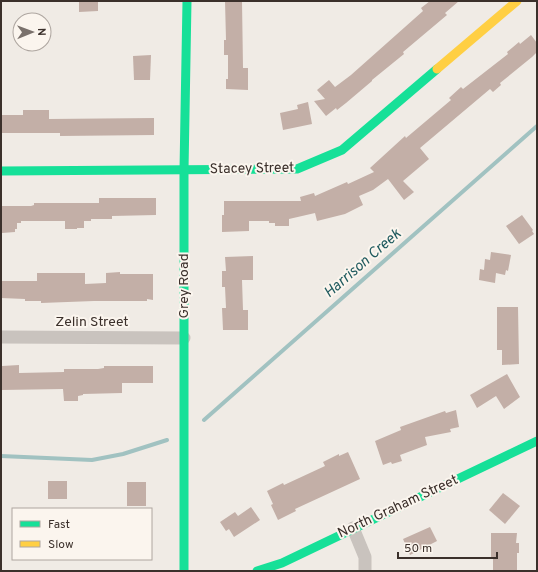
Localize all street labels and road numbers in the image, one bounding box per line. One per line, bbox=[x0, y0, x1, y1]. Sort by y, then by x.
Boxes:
street label: Stacey Street bbox=[210, 160, 294, 178]
street label: Grey Road bbox=[176, 253, 193, 319]
street label: Zelin Street bbox=[55, 314, 129, 331]
street label: North Graham Street bbox=[335, 472, 461, 542]

